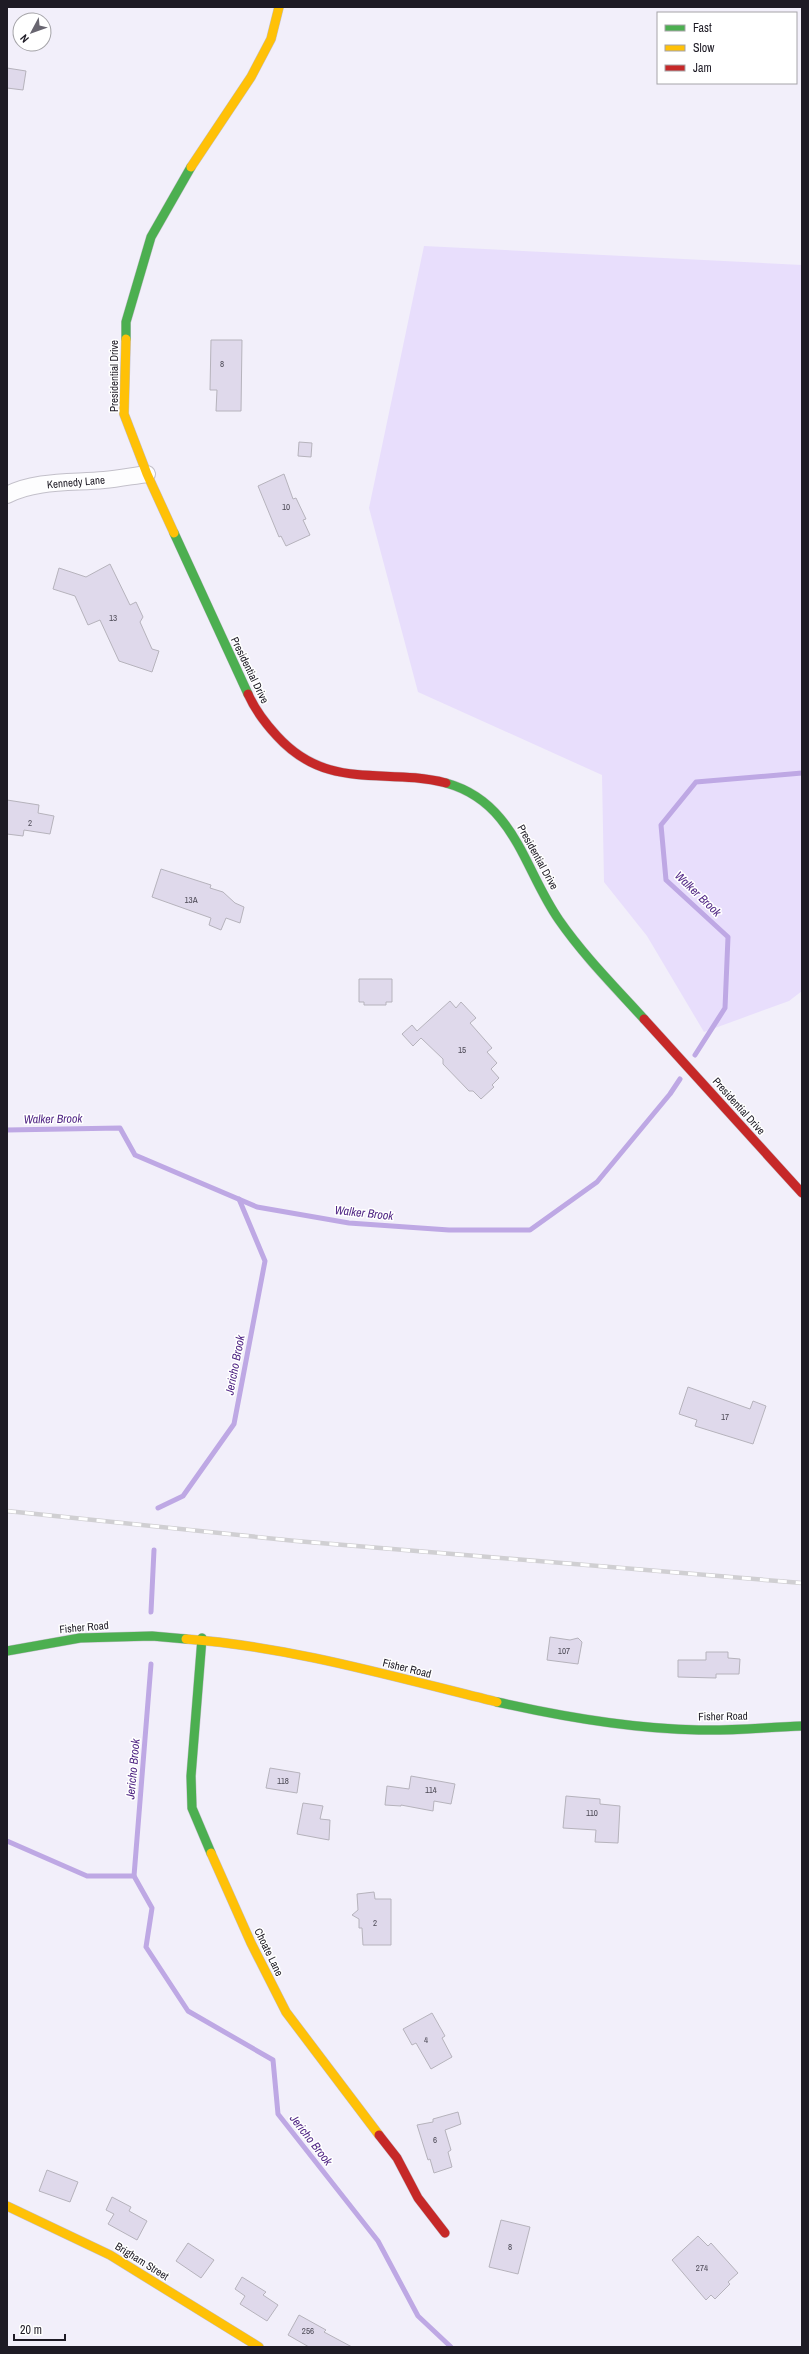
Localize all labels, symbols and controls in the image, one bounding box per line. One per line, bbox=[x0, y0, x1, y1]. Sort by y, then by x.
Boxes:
north arrow bbox=[12, 12, 52, 52]
legend bbox=[657, 12, 797, 84]
text: Fast bbox=[693, 20, 712, 36]
text: N bbox=[17, 32, 32, 46]
text: Slow bbox=[693, 40, 715, 56]
text: Jam bbox=[693, 60, 712, 76]
street label: Presidential Drive bbox=[107, 340, 121, 412]
house number: 8 bbox=[220, 358, 224, 370]
street label: Kennedy Lane bbox=[46, 472, 106, 492]
house number: 10 bbox=[282, 501, 290, 513]
house number: 13 bbox=[109, 612, 117, 624]
street label: Presidential Drive bbox=[228, 634, 272, 706]
house number: 2 bbox=[28, 817, 32, 829]
street label: Presidential Drive bbox=[514, 822, 562, 892]
water label: Walker Brook bbox=[671, 868, 725, 921]
house number: 13A bbox=[184, 894, 198, 906]
house number: 15 bbox=[458, 1044, 466, 1056]
street label: Presidential Drive bbox=[710, 1074, 768, 1138]
water label: Walker Brook bbox=[23, 1110, 84, 1128]
water label: Walker Brook bbox=[334, 1202, 395, 1224]
water label: Jericho Brook bbox=[221, 1333, 249, 1397]
house number: 17 bbox=[721, 1411, 729, 1423]
street label: Fisher Road bbox=[59, 1618, 109, 1636]
house number: 107 bbox=[558, 1645, 570, 1657]
street label: Fisher Road bbox=[381, 1655, 433, 1681]
street label: Fisher Road bbox=[698, 1709, 748, 1723]
water label: Jericho Brook bbox=[122, 1737, 144, 1801]
house number: 118 bbox=[277, 1775, 289, 1787]
house number: 114 bbox=[425, 1784, 437, 1796]
house number: 110 bbox=[586, 1807, 598, 1819]
house number: 2 bbox=[373, 1917, 377, 1929]
street label: Choate Lane bbox=[251, 1926, 287, 1978]
house number: 4 bbox=[424, 2034, 428, 2046]
water label: Jericho Brook bbox=[285, 2110, 337, 2170]
house number: 6 bbox=[433, 2134, 437, 2146]
street label: Brigham Street bbox=[113, 2239, 172, 2283]
house number: 8 bbox=[508, 2241, 512, 2253]
house number: 274 bbox=[696, 2262, 708, 2274]
scale bar bbox=[14, 2316, 65, 2342]
text: 20 m bbox=[20, 2322, 42, 2338]
house number: 256 bbox=[302, 2325, 314, 2337]

